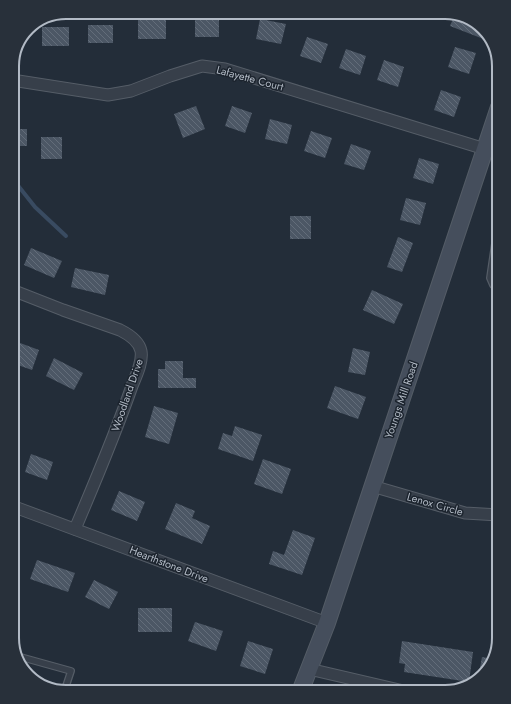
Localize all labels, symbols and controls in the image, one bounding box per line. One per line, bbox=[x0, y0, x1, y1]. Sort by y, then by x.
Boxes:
street label: Lafayette Court bbox=[215, 61, 286, 95]
street label: Woodland Drive bbox=[107, 356, 147, 433]
street label: Youngs Mill Road bbox=[380, 359, 422, 441]
street label: Lenox Circle bbox=[405, 488, 465, 520]
street label: Hearthstone Drive bbox=[127, 542, 211, 587]

